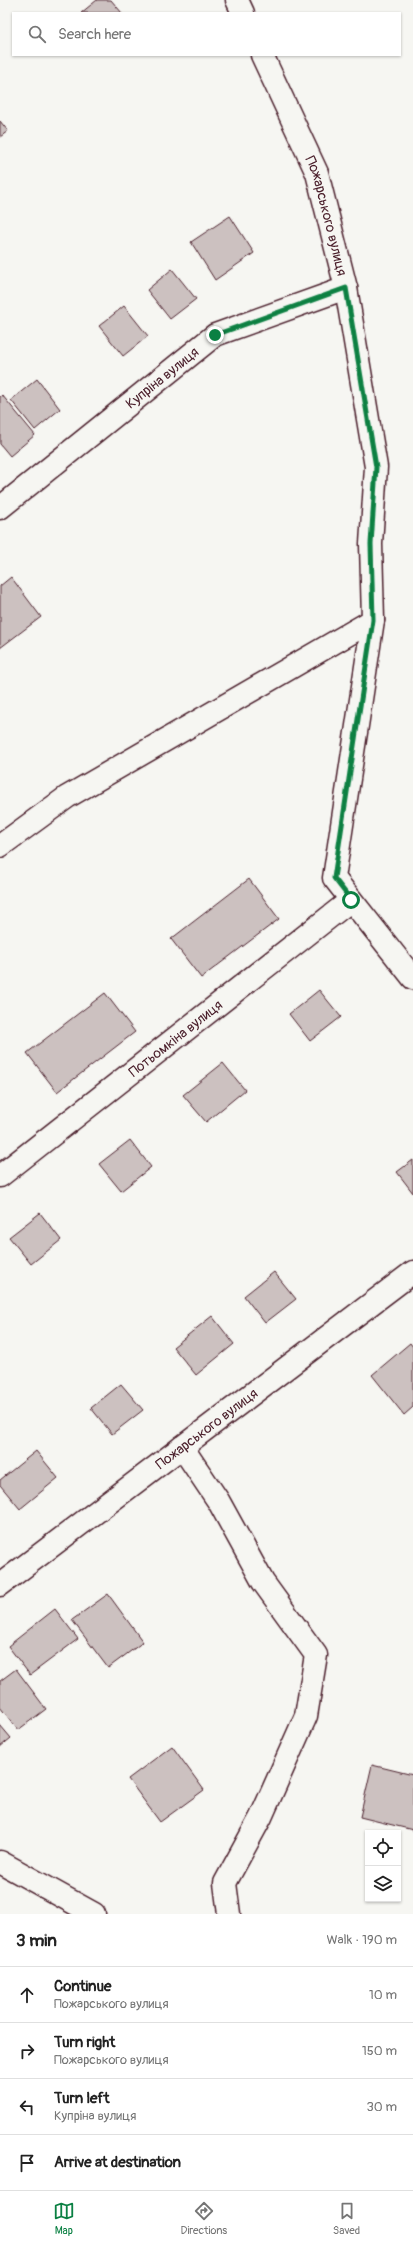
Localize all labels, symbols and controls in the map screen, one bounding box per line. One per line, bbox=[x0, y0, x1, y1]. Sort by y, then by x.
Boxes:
search box bbox=[12, 12, 401, 56]
icon: search bbox=[26, 23, 48, 45]
text: Search here bbox=[58, 25, 131, 44]
street label: Пожарського вулиця bbox=[302, 153, 351, 277]
route end bbox=[206, 326, 224, 344]
street label: Купріна вулиця bbox=[122, 343, 202, 412]
route start bbox=[342, 891, 360, 909]
street label: Потьомкіна вулиця bbox=[125, 996, 225, 1080]
street label: Пожарського вулиця bbox=[152, 1384, 261, 1473]
map controls bbox=[365, 1830, 401, 1902]
button: locate bbox=[365, 1830, 401, 1866]
button: layers bbox=[365, 1866, 401, 1902]
text: 3 min bbox=[16, 1930, 57, 1951]
text: Walk · 190 m bbox=[326, 1932, 397, 1948]
text: Continue bbox=[54, 1977, 112, 1996]
icon: ahead bbox=[16, 1984, 38, 2006]
text: 10 m bbox=[369, 1987, 397, 2003]
text: Пожарського вулиця bbox=[54, 1996, 169, 2012]
text: Turn right bbox=[54, 2033, 115, 2052]
icon: right bbox=[16, 2040, 38, 2062]
text: 150 m bbox=[362, 2043, 397, 2059]
text: Пожарського вулиця bbox=[54, 2052, 169, 2068]
text: Turn left bbox=[54, 2089, 110, 2108]
icon: left bbox=[16, 2096, 38, 2118]
text: 30 m bbox=[367, 2099, 397, 2115]
text: Купріна вулиця bbox=[54, 2108, 136, 2124]
icon: arrive bbox=[16, 2152, 38, 2174]
text: Arrive at destination bbox=[54, 2153, 181, 2172]
tab: Map bbox=[53, 2200, 75, 2237]
tab: Directions bbox=[181, 2200, 227, 2237]
tab: Saved bbox=[333, 2200, 360, 2237]

